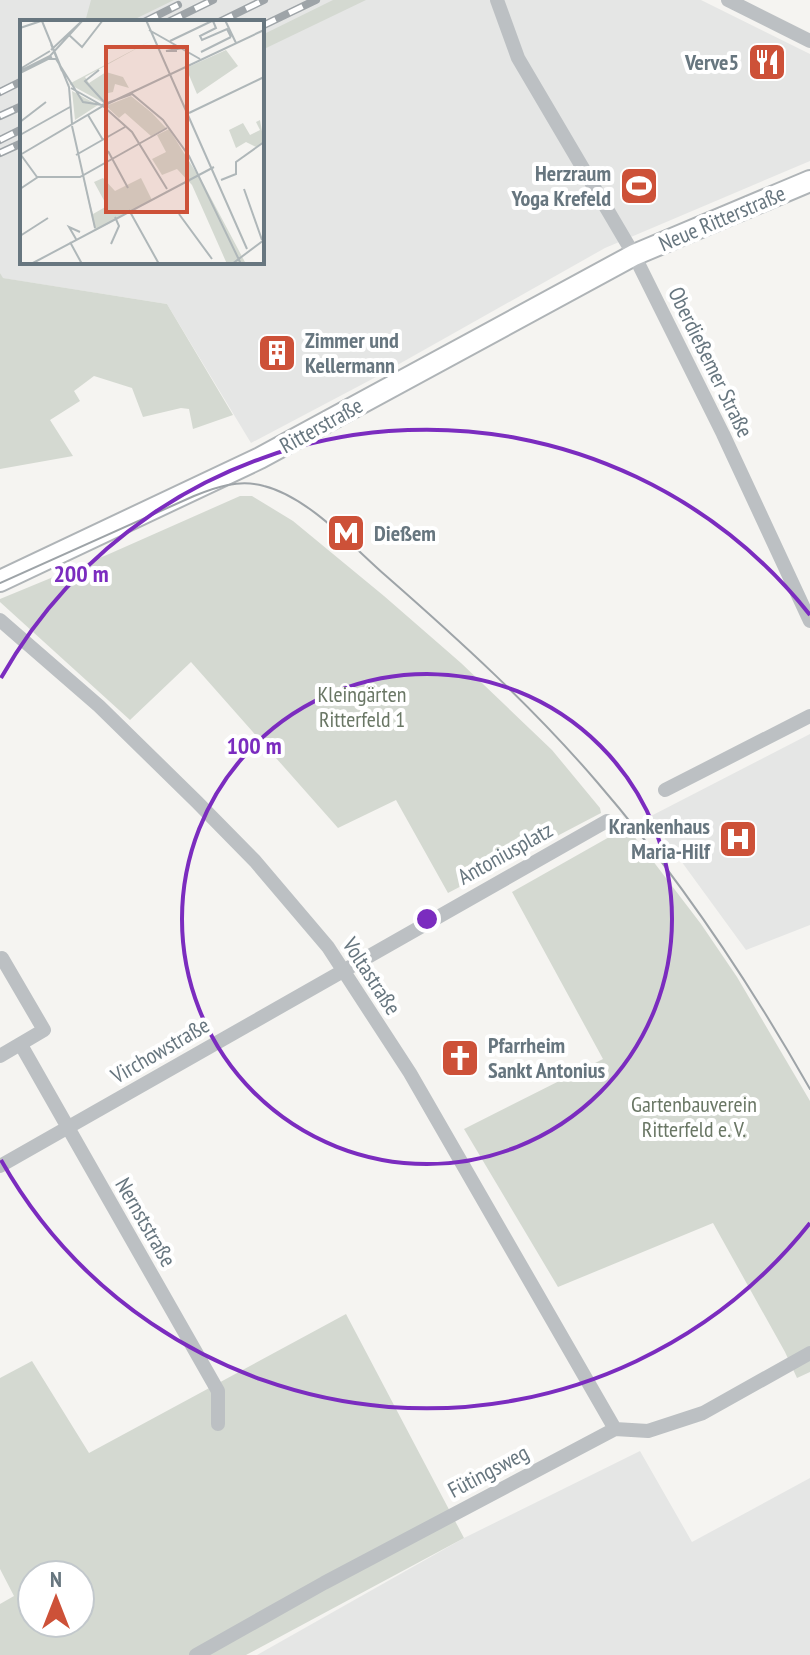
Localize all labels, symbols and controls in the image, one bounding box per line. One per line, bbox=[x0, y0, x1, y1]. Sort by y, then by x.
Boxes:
inset map bbox=[20, 20, 264, 264]
restaurant icon: Verve5 bbox=[746, 41, 788, 83]
place label: Verve5 bbox=[684, 48, 739, 76]
place label: Herzraum Yoga Krefeld bbox=[511, 159, 611, 212]
sports icon: Herzraum Yoga Krefeld bbox=[618, 165, 660, 207]
street label: Neue Ritterstraße bbox=[655, 179, 789, 257]
street label: Oberdießemer Straße bbox=[662, 282, 760, 442]
place label: Zimmer und Kellermann bbox=[305, 326, 399, 379]
building icon: Zimmer und Kellermann bbox=[256, 332, 298, 374]
street label: Ritterstraße bbox=[275, 391, 367, 459]
metro station icon: Dießem bbox=[325, 512, 367, 554]
place label: Dießem bbox=[374, 519, 436, 547]
text: 200 m bbox=[53, 558, 109, 589]
park label: Kleingärten Ritterfeld 1 bbox=[318, 680, 406, 733]
text: 100 m bbox=[226, 730, 282, 761]
place label: Krankenhaus Maria-Hilf bbox=[609, 812, 711, 865]
street label: Antoniusplatz bbox=[453, 815, 557, 891]
hospital icon: Krankenhaus Maria-Hilf bbox=[717, 818, 759, 860]
centre of rings bbox=[413, 905, 441, 933]
street label: Voltastraße bbox=[336, 931, 407, 1020]
street label: Virchowstraße bbox=[105, 1011, 214, 1090]
place label: Pfarrheim Sankt Antonius bbox=[488, 1031, 606, 1084]
church icon: Pfarrheim Sankt Antonius bbox=[439, 1037, 481, 1079]
park label: Gartenbauverein Ritterfeld e. V. bbox=[631, 1090, 757, 1143]
street label: Nernststraße bbox=[109, 1172, 183, 1272]
street label: Fütingsweg bbox=[443, 1438, 533, 1504]
north arrow bbox=[16, 1559, 96, 1639]
text: N bbox=[50, 1565, 62, 1593]

